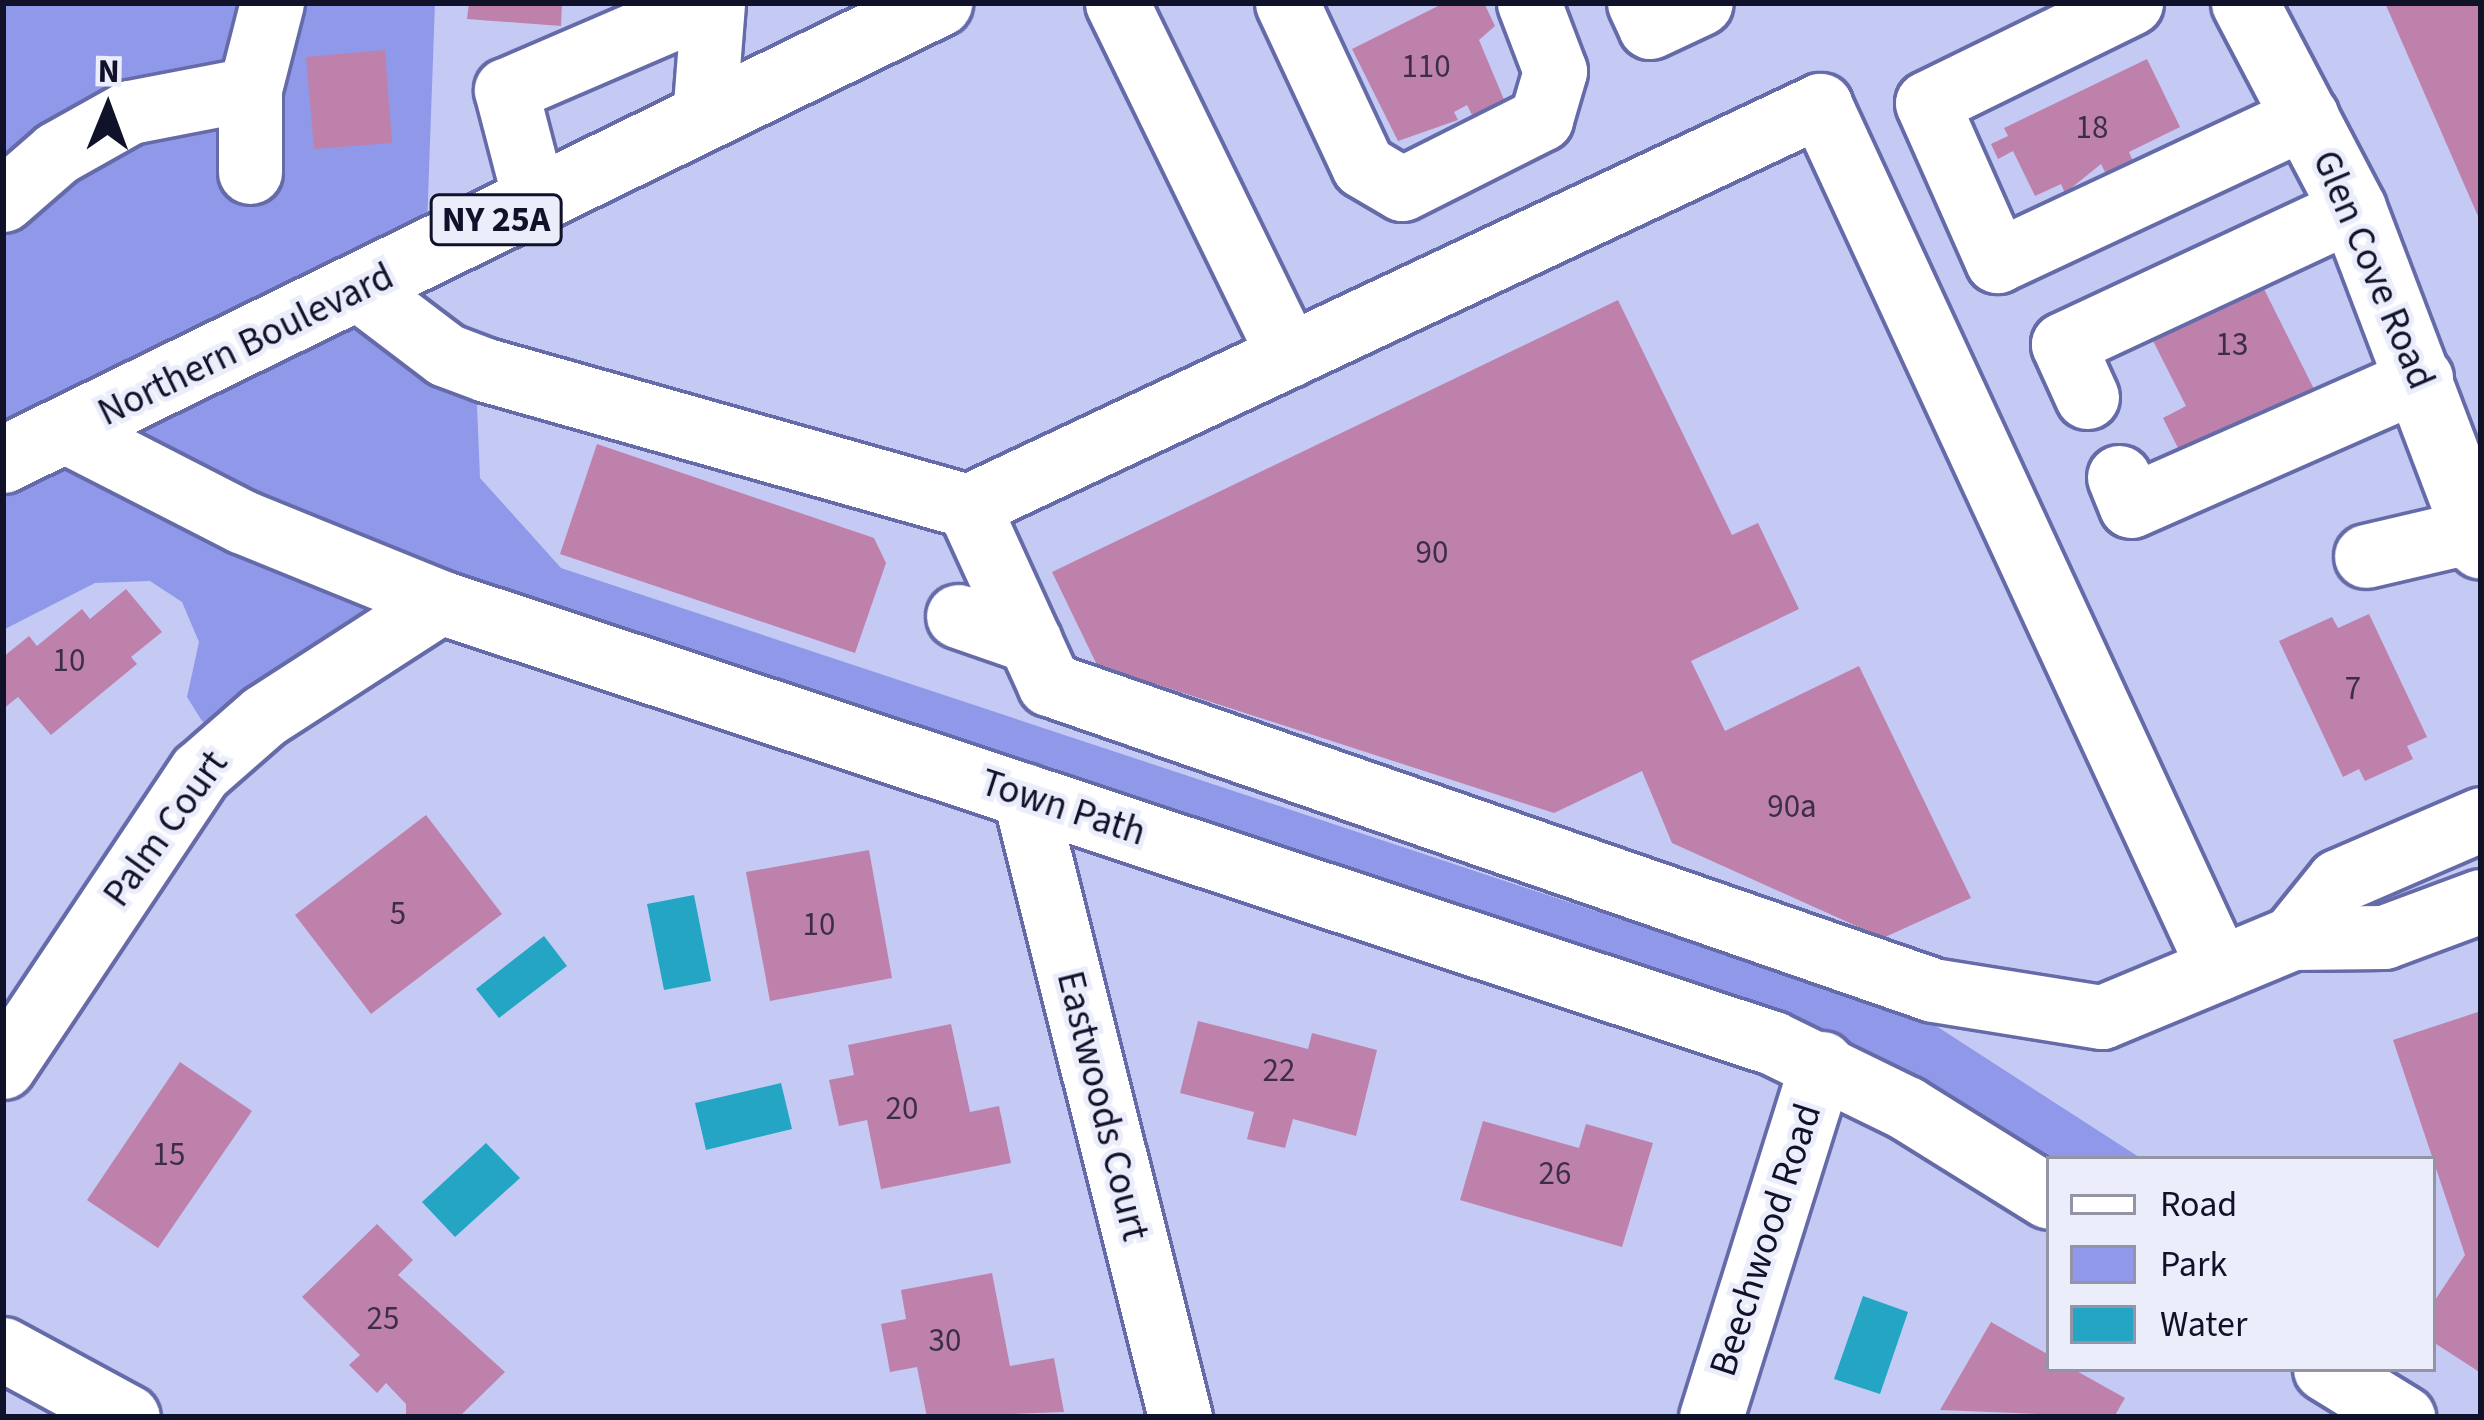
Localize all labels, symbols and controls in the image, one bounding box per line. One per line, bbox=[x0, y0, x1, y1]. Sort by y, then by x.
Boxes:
house number: 110 bbox=[1401, 47, 1451, 87]
north arrow bbox=[48, 48, 168, 168]
text: N bbox=[97, 48, 120, 95]
house number: 18 bbox=[2076, 108, 2108, 148]
street label: Glen Cove Road bbox=[2302, 144, 2444, 396]
road number: NY 25A bbox=[427, 190, 565, 250]
street label: Northern Boulevard bbox=[91, 253, 401, 437]
house number: 13 bbox=[2216, 325, 2248, 365]
house number: 90 bbox=[1416, 533, 1448, 573]
house number: 10 bbox=[53, 641, 85, 681]
house number: 7 bbox=[2345, 669, 2361, 709]
street label: Palm Court bbox=[94, 742, 238, 916]
street label: Town Path bbox=[975, 759, 1151, 857]
house number: 90a bbox=[1767, 787, 1817, 827]
house number: 5 bbox=[390, 894, 406, 934]
house number: 10 bbox=[803, 905, 835, 945]
street label: Eastwoods Court bbox=[1046, 966, 1158, 1246]
house number: 22 bbox=[1263, 1051, 1295, 1091]
house number: 20 bbox=[886, 1089, 918, 1129]
street label: Beechwood Road bbox=[1700, 1098, 1832, 1382]
house number: 15 bbox=[153, 1135, 185, 1175]
house number: 26 bbox=[1539, 1154, 1571, 1194]
legend bbox=[2046, 1156, 2436, 1372]
text: Road bbox=[2160, 1179, 2237, 1230]
text: Park bbox=[2160, 1239, 2227, 1290]
house number: 25 bbox=[367, 1299, 399, 1339]
text: Water bbox=[2160, 1299, 2247, 1350]
house number: 30 bbox=[929, 1321, 961, 1361]

